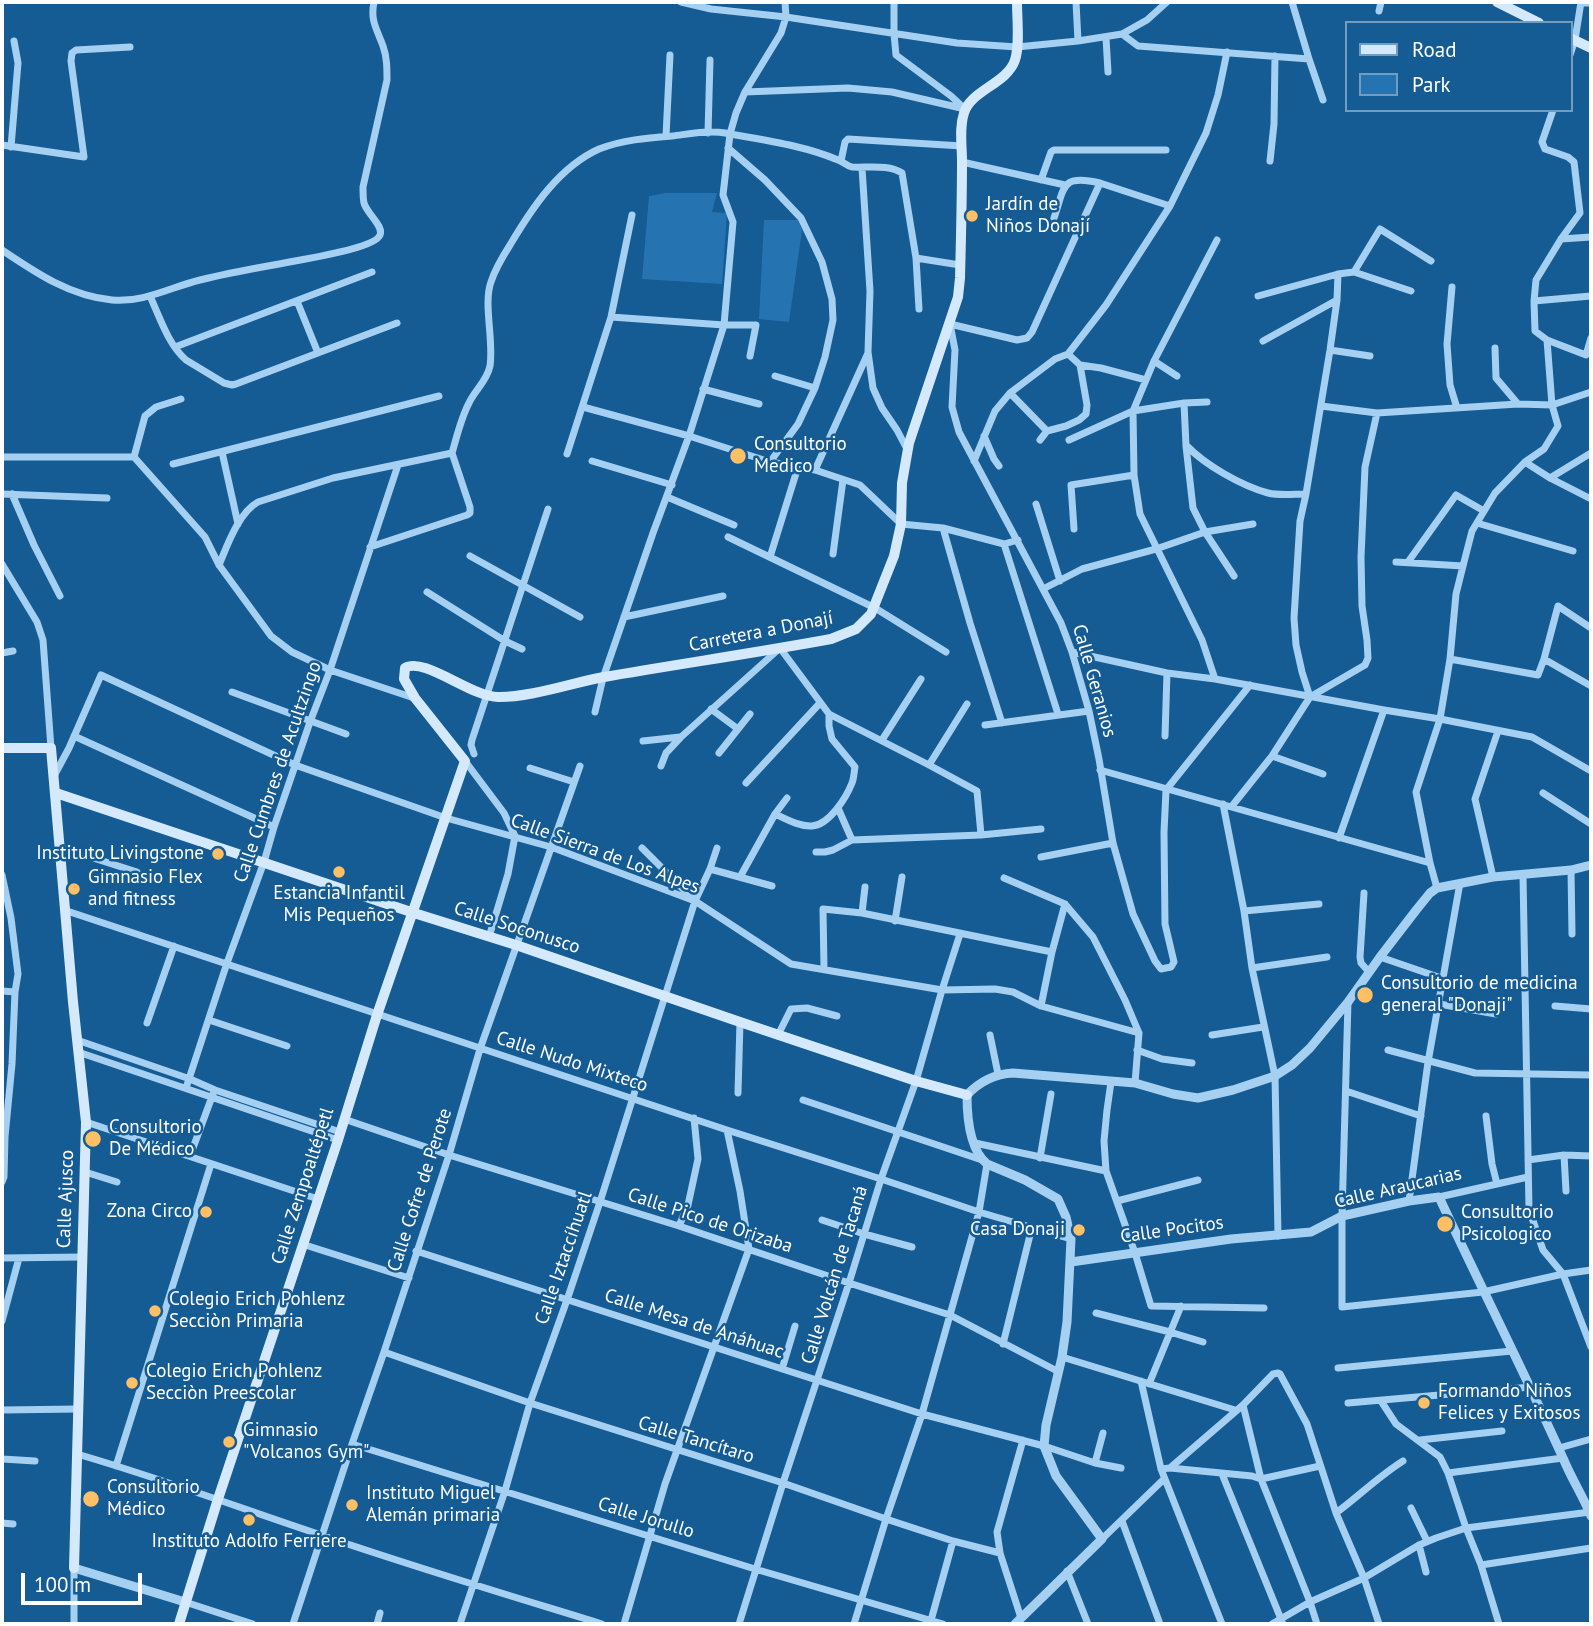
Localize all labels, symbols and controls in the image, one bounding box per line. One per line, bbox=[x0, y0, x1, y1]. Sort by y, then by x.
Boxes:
legend bbox=[1344, 21, 1572, 112]
text: Road bbox=[1412, 36, 1456, 63]
text: Park bbox=[1412, 71, 1451, 98]
place label: Jardín de Niños Donají bbox=[986, 194, 1090, 238]
marker: Jardín de Niños Donají bbox=[964, 208, 980, 224]
place label: Consultorio Medico bbox=[754, 434, 847, 478]
marker: Consultorio Medico bbox=[728, 446, 748, 466]
street label: Carretera a Donají bbox=[687, 607, 835, 657]
street label: Calle Geranios bbox=[1067, 622, 1121, 740]
street label: Calle Cumbres de Acultzingo bbox=[229, 658, 327, 886]
street label: Calle Sierra de Los Alpes bbox=[507, 809, 703, 899]
place label: Instituto Livingstone bbox=[36, 843, 204, 865]
marker: Instituto Livingstone bbox=[210, 846, 226, 862]
marker: Estancia Infantil Mis Pequeños bbox=[331, 864, 347, 880]
place label: Gimnasio Flex and fitness bbox=[88, 867, 203, 911]
marker: Gimnasio Flex and fitness bbox=[66, 881, 82, 897]
place label: Estancia Infantil Mis Pequeños bbox=[273, 883, 405, 927]
street label: Calle Soconusco bbox=[451, 897, 583, 959]
place label: Consultorio de medicina general "Donaji" bbox=[1381, 973, 1578, 1017]
marker: Consultorio de medicina general "Donaji" bbox=[1355, 985, 1375, 1005]
street label: Calle Nudo Mixteco bbox=[493, 1027, 651, 1097]
street label: Calle Zempoaltépetl bbox=[267, 1105, 339, 1267]
street label: Calle Cofre de Perote bbox=[383, 1106, 457, 1274]
place label: Consultorio De Médico bbox=[109, 1117, 202, 1161]
marker: Consultorio De Médico bbox=[83, 1129, 103, 1149]
street label: Calle Ajusco bbox=[53, 1149, 79, 1249]
street label: Calle Araucarias bbox=[1332, 1162, 1464, 1214]
street label: Calle Volcán de Tacaná bbox=[797, 1183, 873, 1367]
street label: Calle Pico de Orizaba bbox=[625, 1184, 795, 1258]
street label: Calle Iztaccíhuatl bbox=[531, 1188, 597, 1328]
place label: Zona Circo bbox=[107, 1201, 192, 1223]
place label: Consultorio Psicologico bbox=[1461, 1202, 1554, 1246]
marker: Zona Circo bbox=[198, 1204, 214, 1220]
street label: Calle Pocitos bbox=[1119, 1211, 1225, 1249]
marker: Consultorio Psicologico bbox=[1435, 1214, 1455, 1234]
place label: Casa Donaji bbox=[970, 1219, 1065, 1241]
marker: Casa Donaji bbox=[1071, 1222, 1087, 1238]
street label: Calle Mesa de Anáhuac bbox=[601, 1284, 787, 1364]
place label: Colegio Erich Pohlenz Secciòn Primaria bbox=[169, 1289, 345, 1333]
marker: Colegio Erich Pohlenz Secciòn Primaria bbox=[147, 1303, 163, 1319]
place label: Colegio Erich Pohlenz Secciòn Preescolar bbox=[146, 1361, 322, 1405]
marker: Colegio Erich Pohlenz Secciòn Preescolar bbox=[124, 1375, 140, 1391]
place label: Formando Niños Felices y Exitosos bbox=[1438, 1381, 1581, 1425]
marker: Formando Niños Felices y Exitosos bbox=[1416, 1395, 1432, 1411]
street label: Calle Tancítaro bbox=[635, 1412, 757, 1468]
place label: Gimnasio "Volcanos Gym" bbox=[243, 1420, 369, 1464]
marker: Gimnasio "Volcanos Gym" bbox=[221, 1434, 237, 1450]
place label: Consultorio Médico bbox=[107, 1477, 200, 1521]
place label: Instituto Miguel Alemán primaria bbox=[366, 1483, 500, 1527]
marker: Consultorio Médico bbox=[81, 1489, 101, 1509]
street label: Calle Jorullo bbox=[595, 1493, 697, 1543]
marker: Instituto Miguel Alemán primaria bbox=[344, 1497, 360, 1513]
marker: Instituto Adolfo Ferriere bbox=[241, 1512, 257, 1528]
place label: Instituto Adolfo Ferriere bbox=[151, 1531, 347, 1553]
scale bar bbox=[24, 1560, 145, 1604]
text: 100 m bbox=[34, 1571, 91, 1598]

